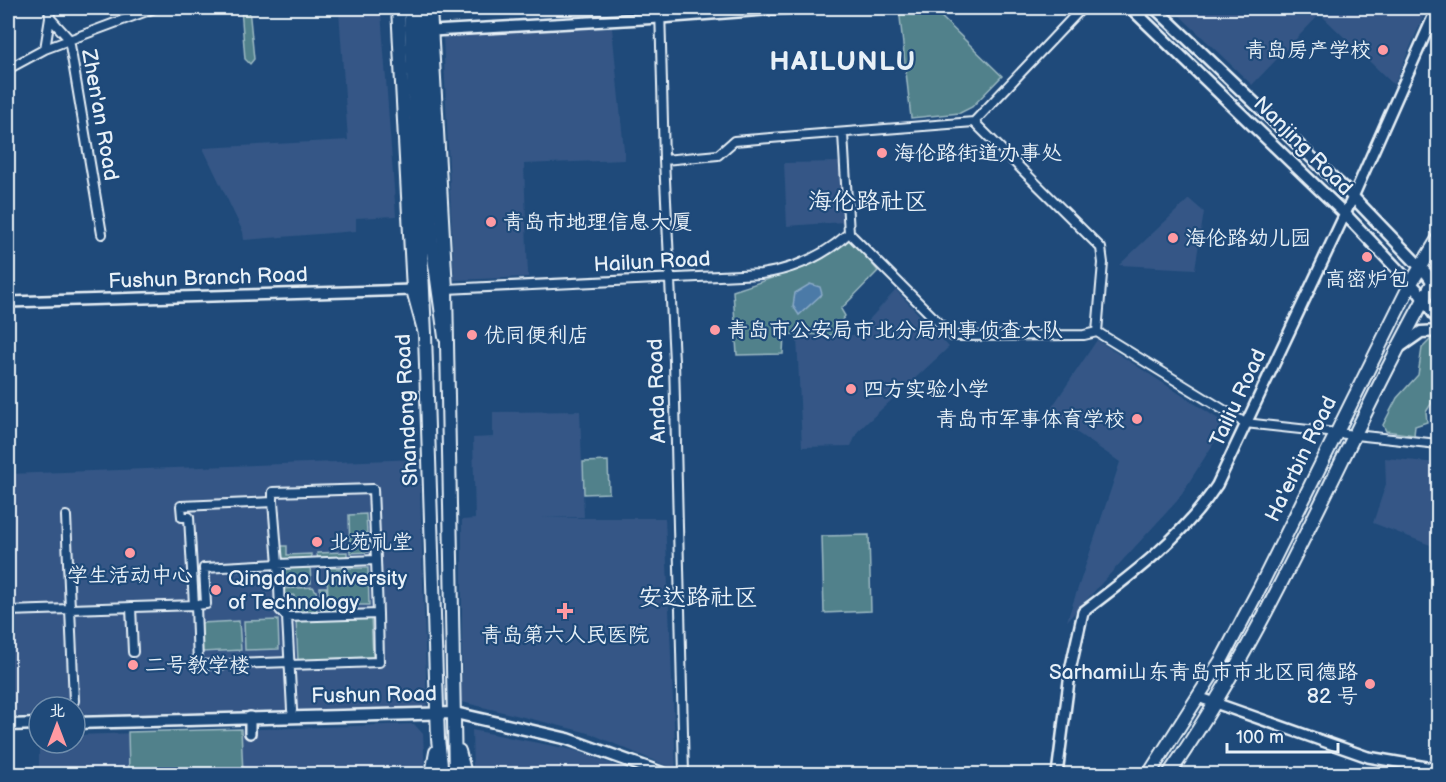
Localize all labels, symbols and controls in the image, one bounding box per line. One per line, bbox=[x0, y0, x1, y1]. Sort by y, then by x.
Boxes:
place label: 青岛房产学校 bbox=[1245, 38, 1371, 63]
marker: 青岛房产学校 bbox=[1376, 43, 1390, 57]
street label: Zhen'an Road bbox=[76, 46, 124, 183]
district label: HAILUNLU bbox=[769, 46, 917, 78]
street label: Nanjing Road bbox=[1248, 91, 1358, 201]
place label: 海伦路街道办事处 bbox=[894, 141, 1062, 166]
marker: 海伦路街道办事处 bbox=[875, 146, 889, 160]
district label: 海伦路社区 bbox=[808, 187, 928, 216]
place label: 青岛市地理信息大厦 bbox=[503, 210, 692, 235]
marker: 青岛市地理信息大厦 bbox=[484, 215, 498, 229]
place label: 海伦路幼儿园 bbox=[1185, 226, 1311, 251]
marker: 海伦路幼儿园 bbox=[1166, 231, 1180, 245]
street label: Hailun Road bbox=[593, 246, 711, 278]
marker: 高密炉包 bbox=[1360, 250, 1374, 264]
street label: Fushun Branch Road bbox=[108, 262, 308, 294]
place label: 高密炉包 bbox=[1325, 267, 1409, 292]
place label: 青岛市公安局市北分局刑事侦查大队 bbox=[727, 318, 1063, 343]
place label: 优同便利店 bbox=[484, 323, 589, 348]
marker: 青岛市公安局市北分局刑事侦查大队 bbox=[708, 323, 722, 337]
marker: 优同便利店 bbox=[465, 328, 479, 342]
street label: Shandong Road bbox=[391, 333, 423, 487]
street label: Anda Road bbox=[643, 338, 671, 444]
street label: Tailiu Road bbox=[1204, 345, 1272, 451]
place label: 四方实验小学 bbox=[863, 377, 989, 402]
marker: 四方实验小学 bbox=[844, 382, 858, 396]
street label: Ha'erbin Road bbox=[1260, 392, 1342, 526]
place label: 青岛市军事体育学校 bbox=[936, 407, 1125, 432]
marker: 青岛市军事体育学校 bbox=[1130, 412, 1144, 426]
place label: 北苑礼堂 bbox=[329, 530, 413, 555]
marker: 北苑礼堂 bbox=[310, 535, 324, 549]
marker: 学生活动中心 bbox=[123, 546, 137, 560]
place label: 学生活动中心 bbox=[67, 563, 193, 588]
place label: Qingdao University of Technology bbox=[228, 566, 408, 615]
marker: Qingdao University of Technology bbox=[209, 583, 223, 597]
district label: 安达路社区 bbox=[638, 583, 758, 612]
marker: 青岛第六人民医院 bbox=[556, 602, 574, 620]
place label: 青岛第六人民医院 bbox=[481, 623, 649, 648]
place label: 二号教学楼 bbox=[145, 653, 250, 678]
marker: 二号教学楼 bbox=[126, 658, 140, 672]
place label: Sarhami山东青岛市市北区同德路 82 号 bbox=[1049, 660, 1358, 709]
marker: Sarhami山东青岛市市北区同德路 82 号 bbox=[1363, 677, 1377, 691]
street label: Fushun Road bbox=[311, 681, 437, 709]
north arrow bbox=[27, 695, 87, 755]
text: 北 bbox=[49, 702, 65, 721]
scale bar bbox=[1227, 716, 1338, 754]
text: 100 m bbox=[1236, 727, 1284, 748]

